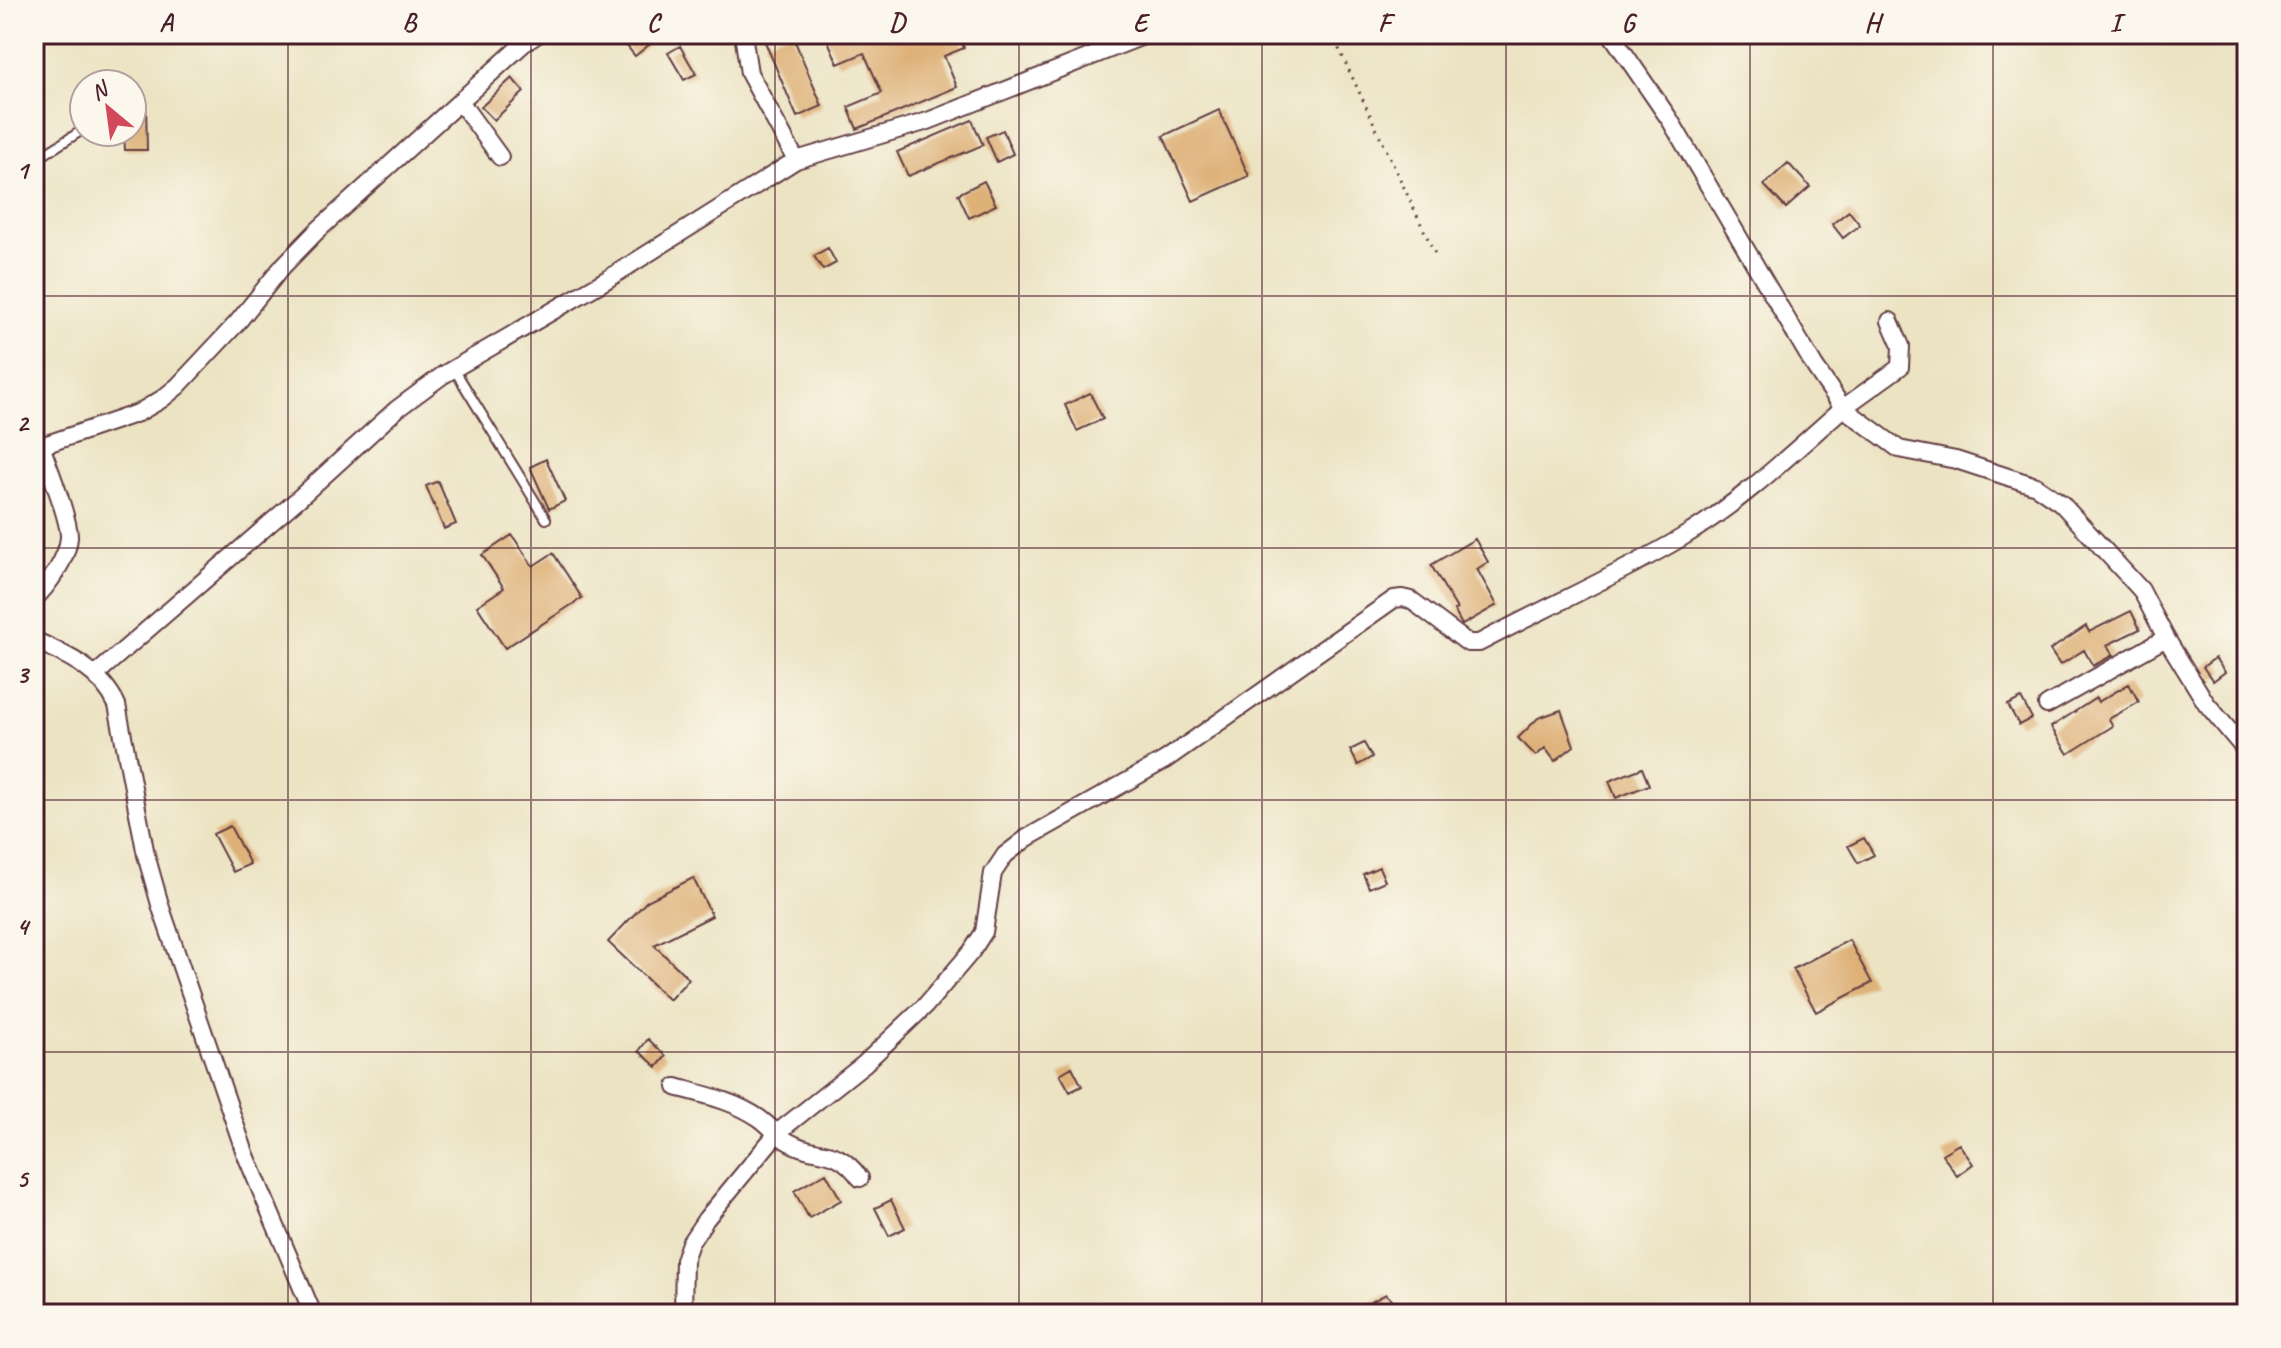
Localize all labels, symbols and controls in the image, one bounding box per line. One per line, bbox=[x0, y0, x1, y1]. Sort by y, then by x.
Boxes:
text: A bbox=[159, 6, 174, 39]
text: B bbox=[402, 6, 418, 39]
text: C bbox=[647, 6, 663, 39]
text: D bbox=[889, 6, 907, 39]
text: E bbox=[1133, 6, 1151, 39]
text: F bbox=[1378, 6, 1396, 39]
text: G bbox=[1622, 6, 1638, 39]
text: H bbox=[1865, 6, 1885, 39]
text: I bbox=[2110, 6, 2127, 39]
north arrow bbox=[68, 68, 148, 148]
text: N bbox=[86, 74, 114, 107]
text: 1 bbox=[16, 154, 31, 187]
text: 2 bbox=[16, 406, 30, 439]
text: 3 bbox=[16, 658, 30, 691]
text: 4 bbox=[16, 910, 31, 943]
text: 5 bbox=[16, 1162, 30, 1195]

